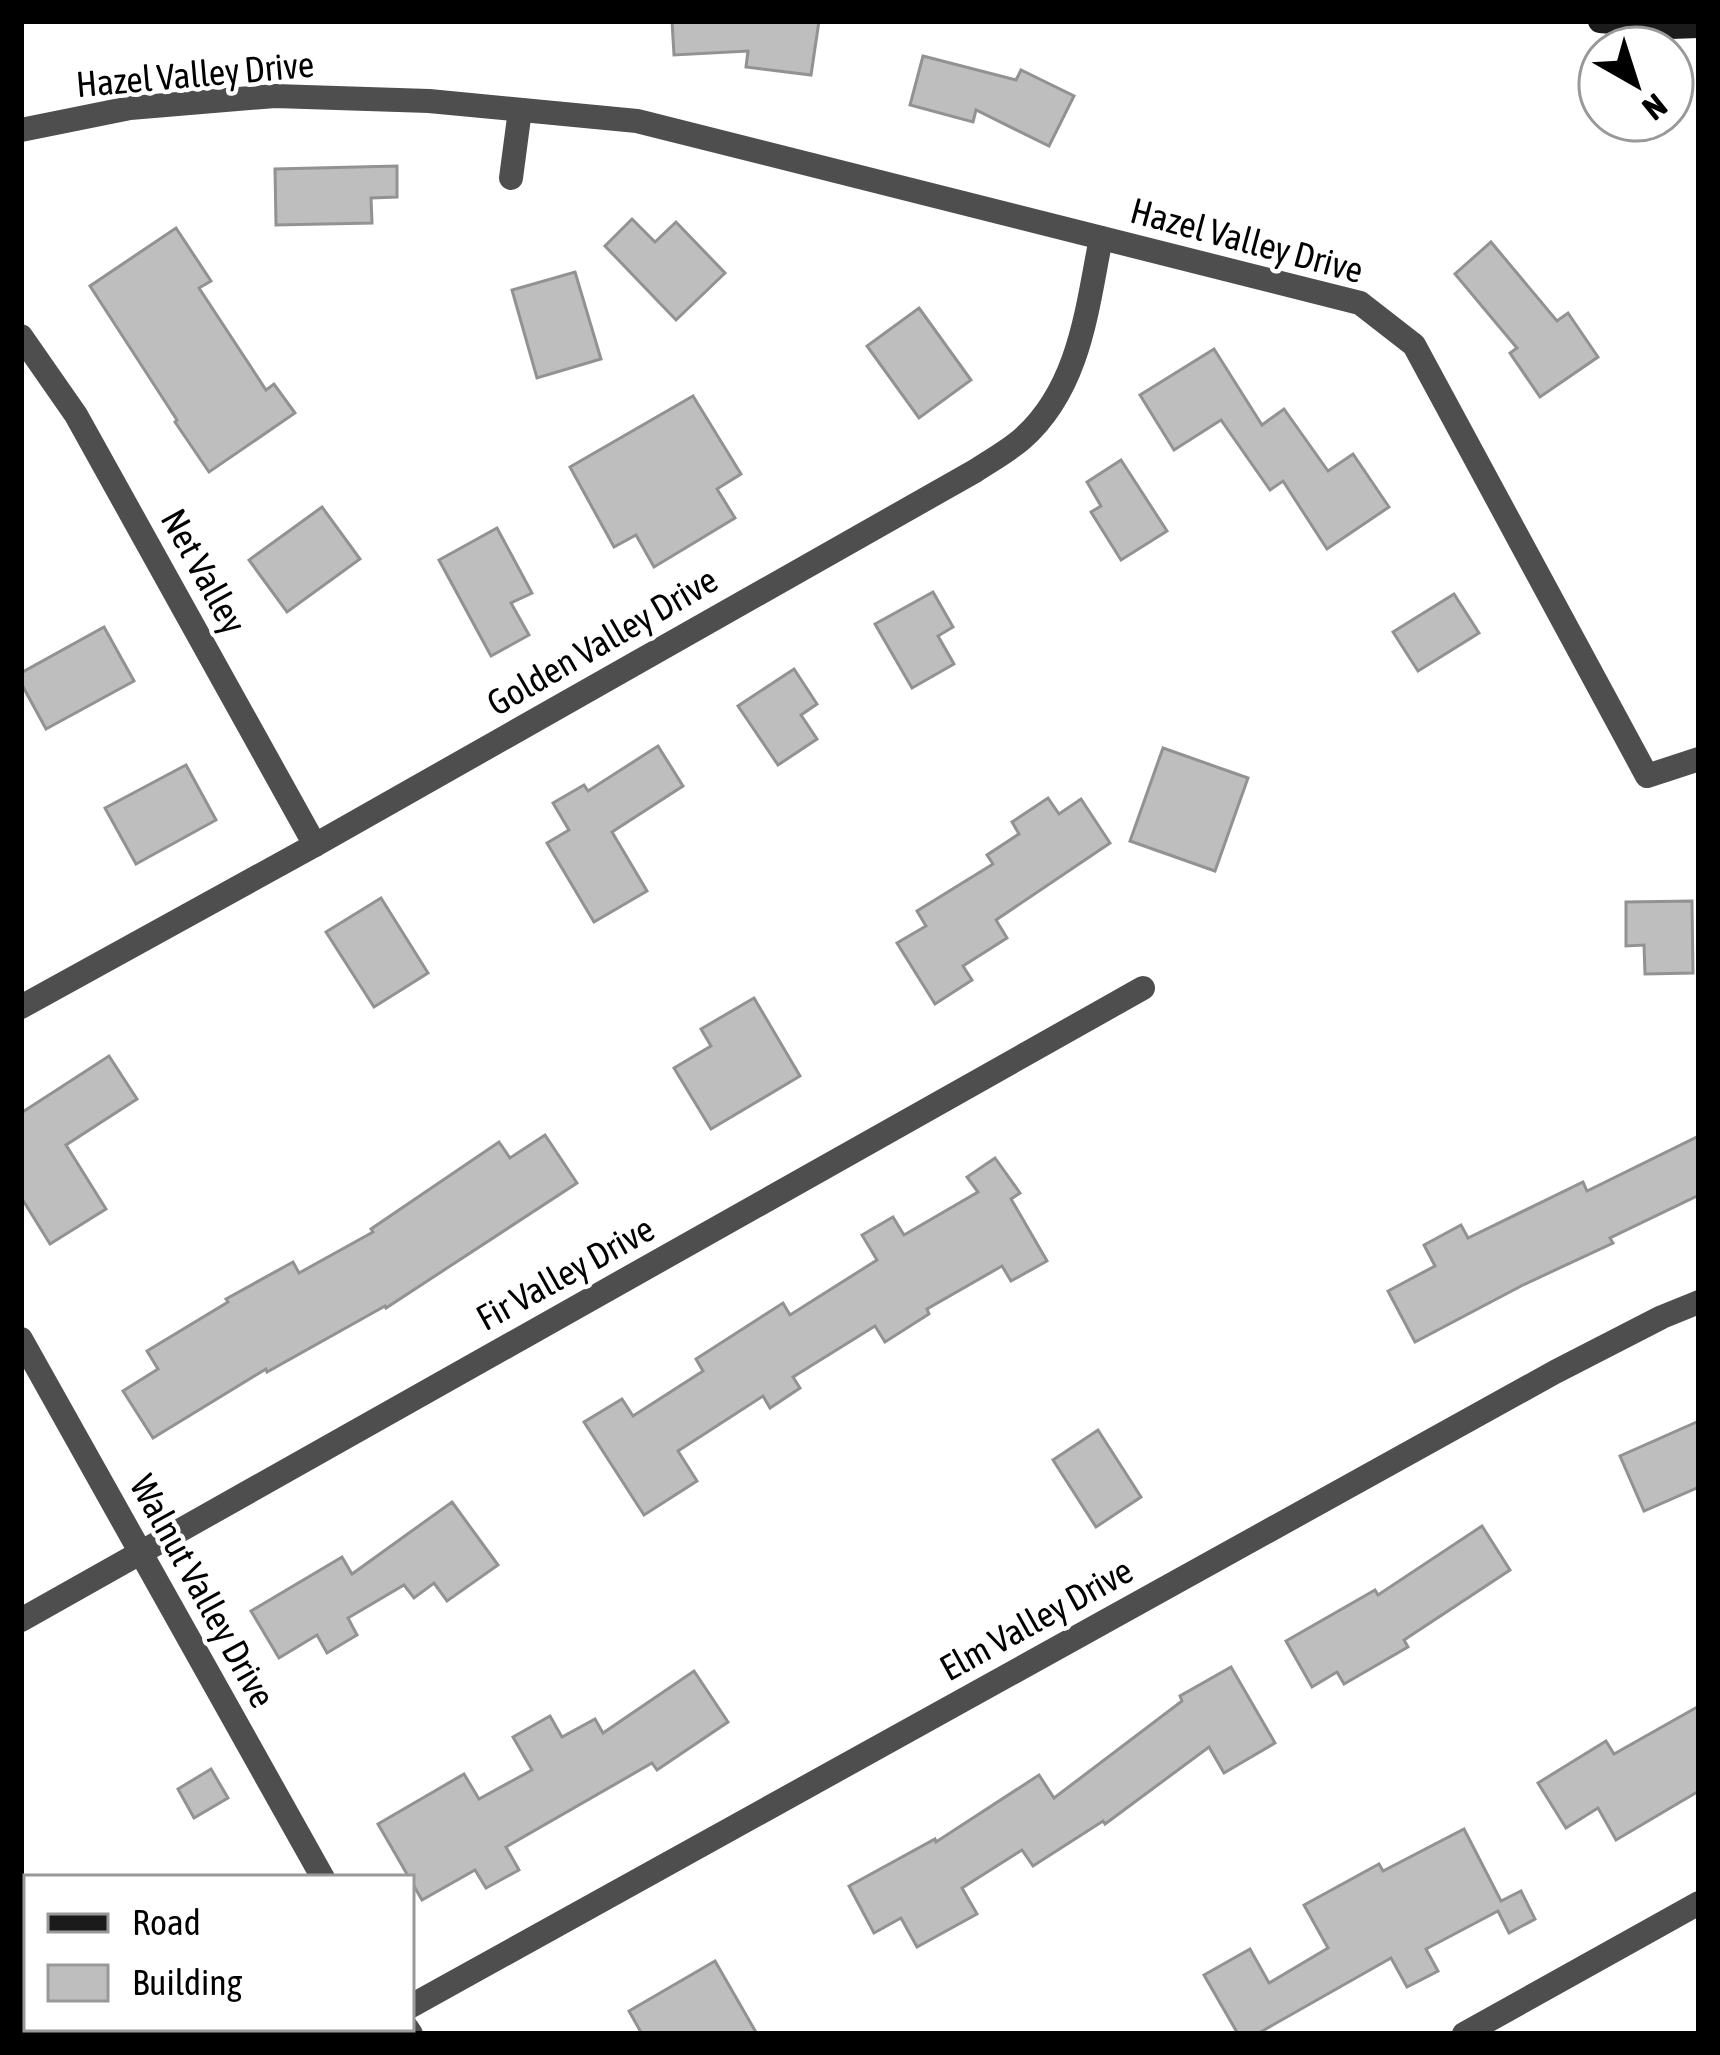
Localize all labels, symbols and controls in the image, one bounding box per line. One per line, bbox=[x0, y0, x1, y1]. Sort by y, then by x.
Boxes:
north arrow bbox=[1576, 24, 1696, 144]
street label: Hazel Valley Drive bbox=[74, 43, 316, 105]
text: N bbox=[1635, 86, 1674, 128]
street label: Hazel Valley Drive bbox=[1126, 189, 1368, 291]
street label: Net Valley bbox=[153, 501, 255, 641]
street label: Golden Valley Drive bbox=[480, 558, 724, 724]
street label: Fir Valley Drive bbox=[469, 1207, 661, 1339]
street label: Walnut Valley Drive bbox=[122, 1468, 284, 1714]
street label: Elm Valley Drive bbox=[933, 1549, 1139, 1689]
legend bbox=[24, 1875, 414, 2031]
text: Road bbox=[132, 1901, 201, 1943]
text: Building bbox=[132, 1961, 243, 2003]

